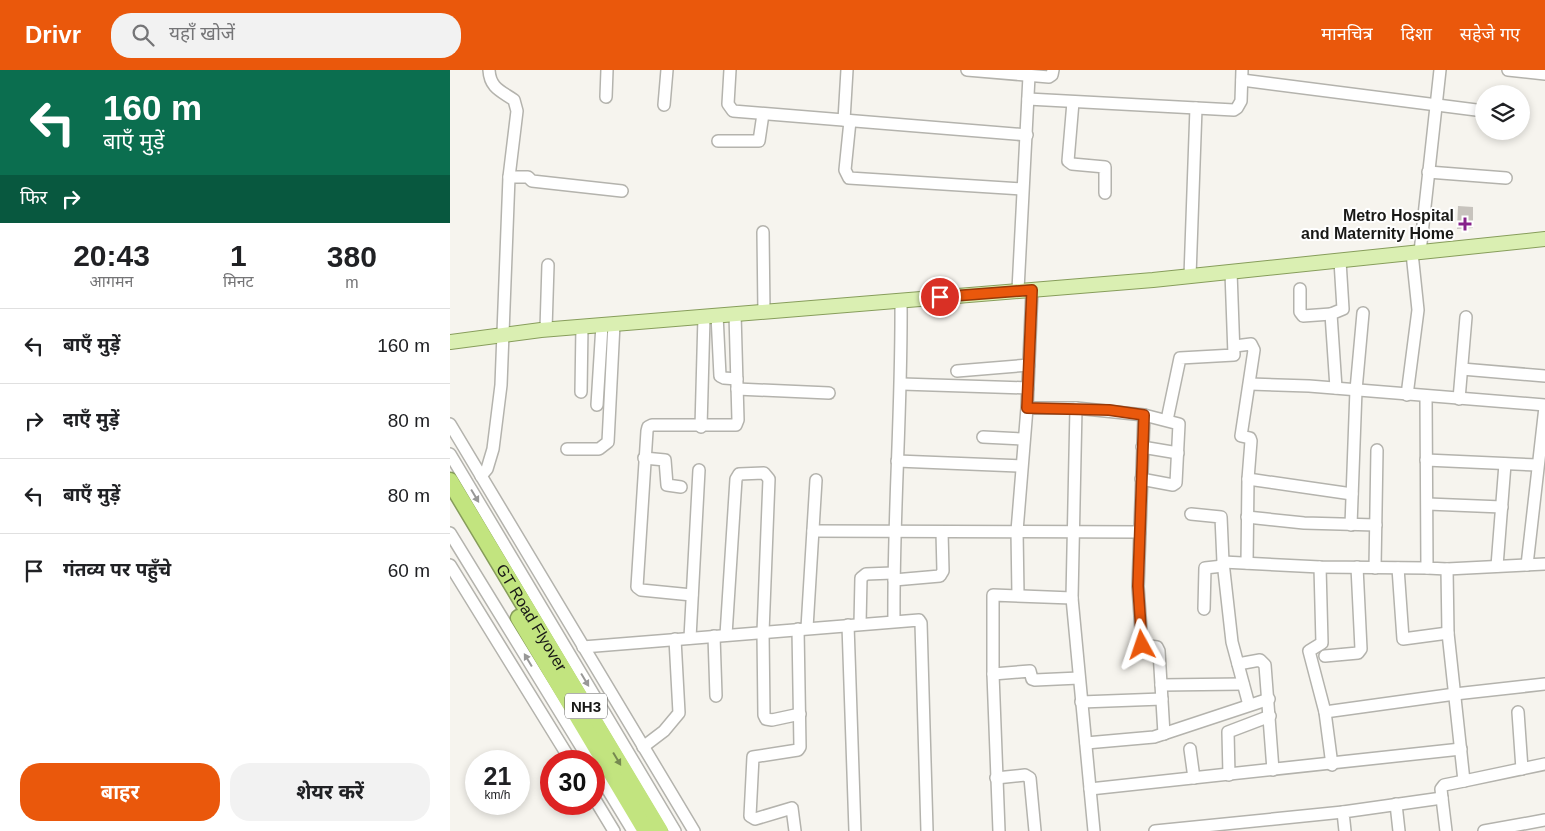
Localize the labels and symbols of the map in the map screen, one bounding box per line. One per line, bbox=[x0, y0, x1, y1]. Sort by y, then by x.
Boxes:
place label: Metro Hospital and Maternity Home bbox=[1301, 207, 1454, 242]
marker: Metro Hospital and Maternity Home bbox=[1458, 217, 1472, 231]
pin bbox=[919, 276, 961, 318]
one-way arrow bbox=[471, 489, 480, 502]
street label: GT Road Flyover bbox=[493, 561, 571, 674]
position arrow bbox=[1115, 618, 1167, 670]
one-way arrow bbox=[523, 653, 533, 667]
one-way arrow bbox=[581, 674, 590, 687]
road number: NH3 bbox=[565, 694, 607, 718]
speed limit sign: 30 bbox=[540, 750, 605, 815]
one-way arrow bbox=[612, 752, 621, 765]

